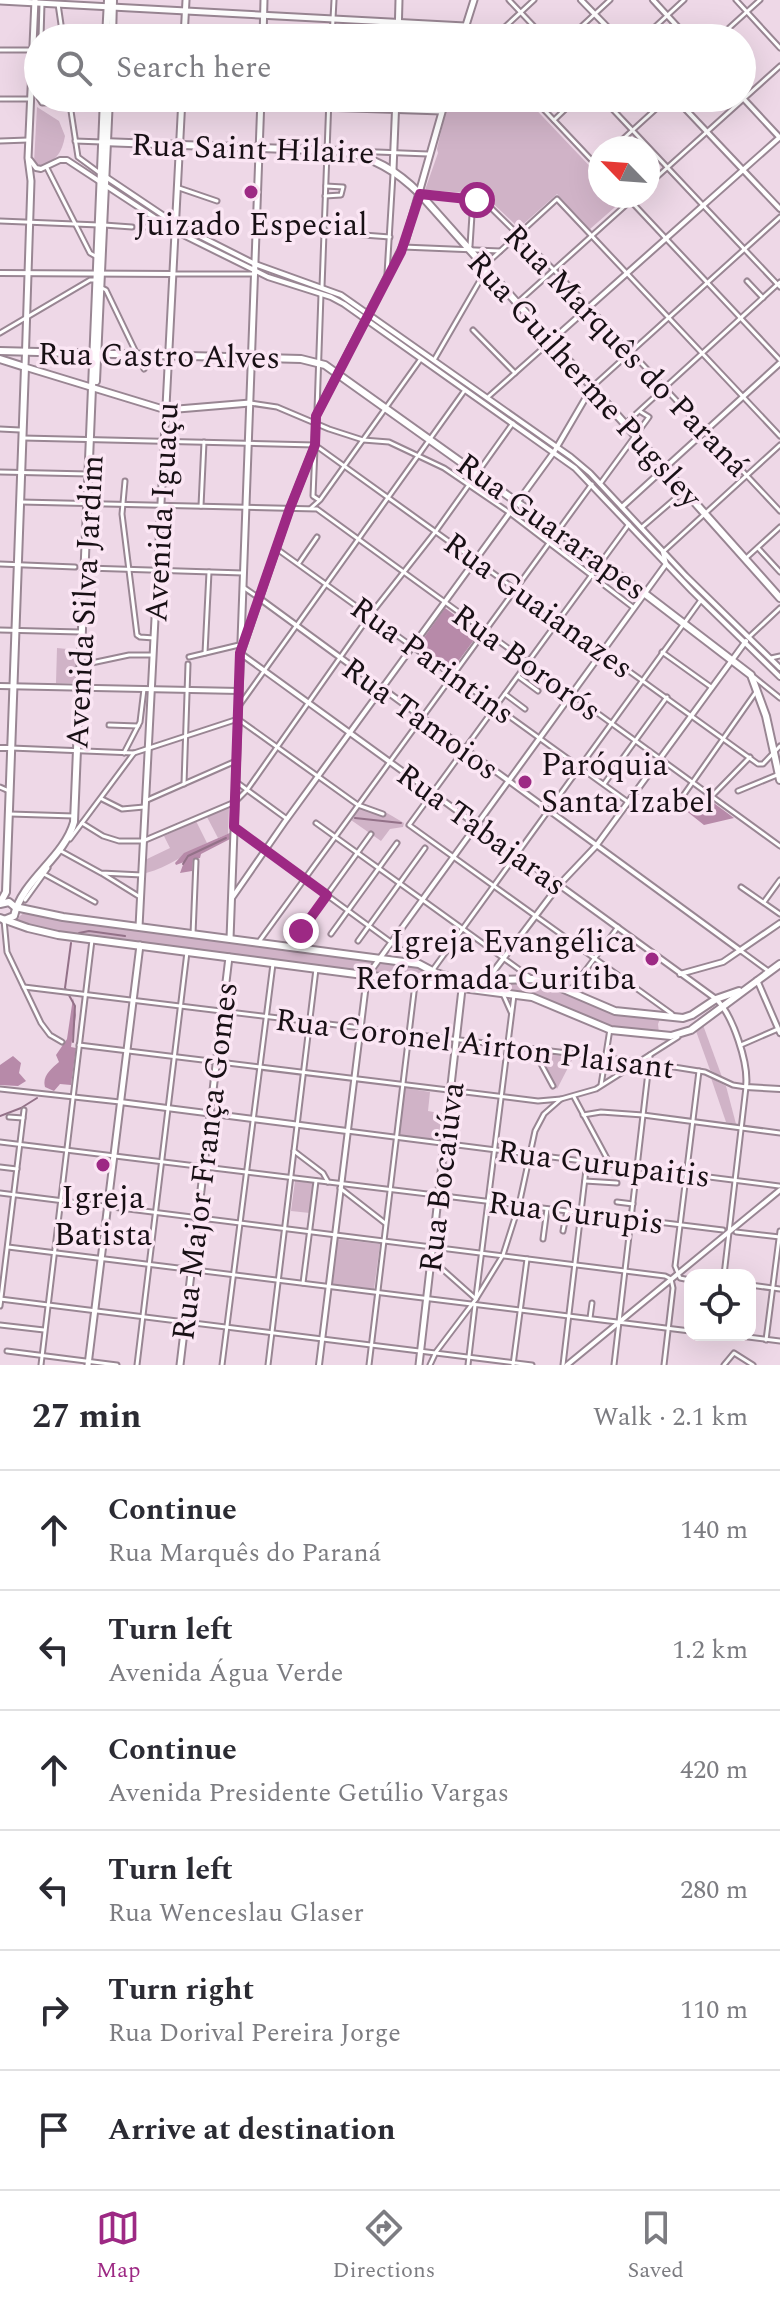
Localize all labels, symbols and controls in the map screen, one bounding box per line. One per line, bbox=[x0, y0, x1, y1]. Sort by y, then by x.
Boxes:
search box bbox=[24, 24, 756, 112]
text: Search here bbox=[116, 45, 272, 91]
icon: search bbox=[52, 46, 96, 90]
street label: Rua Saint Hilaire bbox=[131, 121, 375, 178]
north arrow bbox=[588, 136, 660, 208]
route start bbox=[459, 182, 495, 218]
marker: Juizado Especial bbox=[242, 183, 260, 201]
place label: Juizado Especial bbox=[134, 201, 368, 250]
street label: Rua Marquês do Paraná bbox=[491, 213, 761, 489]
street label: Rua Guilherme Pugsley bbox=[455, 240, 714, 521]
street label: Rua Castro Alves bbox=[37, 330, 281, 383]
street label: Avenida Iguaçu bbox=[132, 401, 193, 623]
street label: Rua Guararapes bbox=[445, 441, 657, 613]
street label: Avenida Silva Jardim bbox=[53, 454, 118, 750]
street label: Rua Guaianazes bbox=[433, 520, 643, 692]
street label: Rua Parintins bbox=[340, 585, 525, 738]
street label: Rua Bororós bbox=[441, 592, 611, 735]
street label: Rua Tamoios bbox=[331, 645, 509, 793]
place label: Paróquia Santa Izabel bbox=[541, 741, 714, 827]
street label: Rua Tabajaras bbox=[386, 751, 577, 909]
marker: Paróquia Santa Izabel bbox=[516, 773, 534, 791]
route end bbox=[283, 913, 319, 949]
place label: Igreja Evangélica Reformada Curitiba bbox=[355, 918, 636, 1004]
marker: Igreja Evangélica Reformada Curitiba bbox=[643, 950, 661, 968]
street label: Rua Major França Gomes bbox=[159, 979, 252, 1343]
street label: Rua Coronel Airton Plaisant bbox=[273, 996, 677, 1093]
street label: Rua Bocaiúva bbox=[407, 1079, 479, 1275]
street label: Rua Curupaitis bbox=[495, 1127, 713, 1202]
marker: Igreja Batista bbox=[94, 1156, 112, 1174]
place label: Igreja Batista bbox=[54, 1174, 153, 1260]
street label: Rua Curupis bbox=[485, 1178, 666, 1249]
map controls bbox=[684, 1269, 756, 1341]
button: locate bbox=[684, 1269, 756, 1341]
text: 27 min bbox=[32, 1391, 142, 1443]
text: Walk · 2.1 km bbox=[593, 1397, 748, 1437]
text: Continue bbox=[108, 1487, 237, 1533]
icon: ahead bbox=[32, 1508, 76, 1552]
text: 140 m bbox=[680, 1510, 748, 1550]
text: Rua Marquês do Paraná bbox=[108, 1533, 381, 1573]
text: Turn left bbox=[108, 1607, 233, 1653]
icon: left bbox=[32, 1628, 76, 1672]
text: 1.2 km bbox=[672, 1630, 748, 1670]
text: Avenida Água Verde bbox=[108, 1653, 343, 1693]
text: Continue bbox=[108, 1727, 237, 1773]
icon: ahead bbox=[32, 1748, 76, 1792]
text: 420 m bbox=[680, 1750, 748, 1790]
text: Avenida Presidente Getúlio Vargas bbox=[108, 1773, 509, 1813]
text: Turn left bbox=[108, 1847, 233, 1893]
icon: left bbox=[32, 1868, 76, 1912]
text: 280 m bbox=[680, 1870, 748, 1910]
text: Rua Wenceslau Glaser bbox=[108, 1893, 364, 1933]
text: Turn right bbox=[108, 1967, 254, 2013]
icon: right bbox=[32, 1988, 76, 2032]
text: 110 m bbox=[680, 1990, 748, 2030]
text: Rua Dorival Pereira Jorge bbox=[108, 2013, 401, 2053]
text: Arrive at destination bbox=[108, 2107, 395, 2153]
icon: arrive bbox=[32, 2108, 76, 2152]
tab: Map bbox=[96, 2206, 140, 2287]
tab: Directions bbox=[333, 2206, 435, 2287]
tab: Saved bbox=[627, 2206, 684, 2287]

